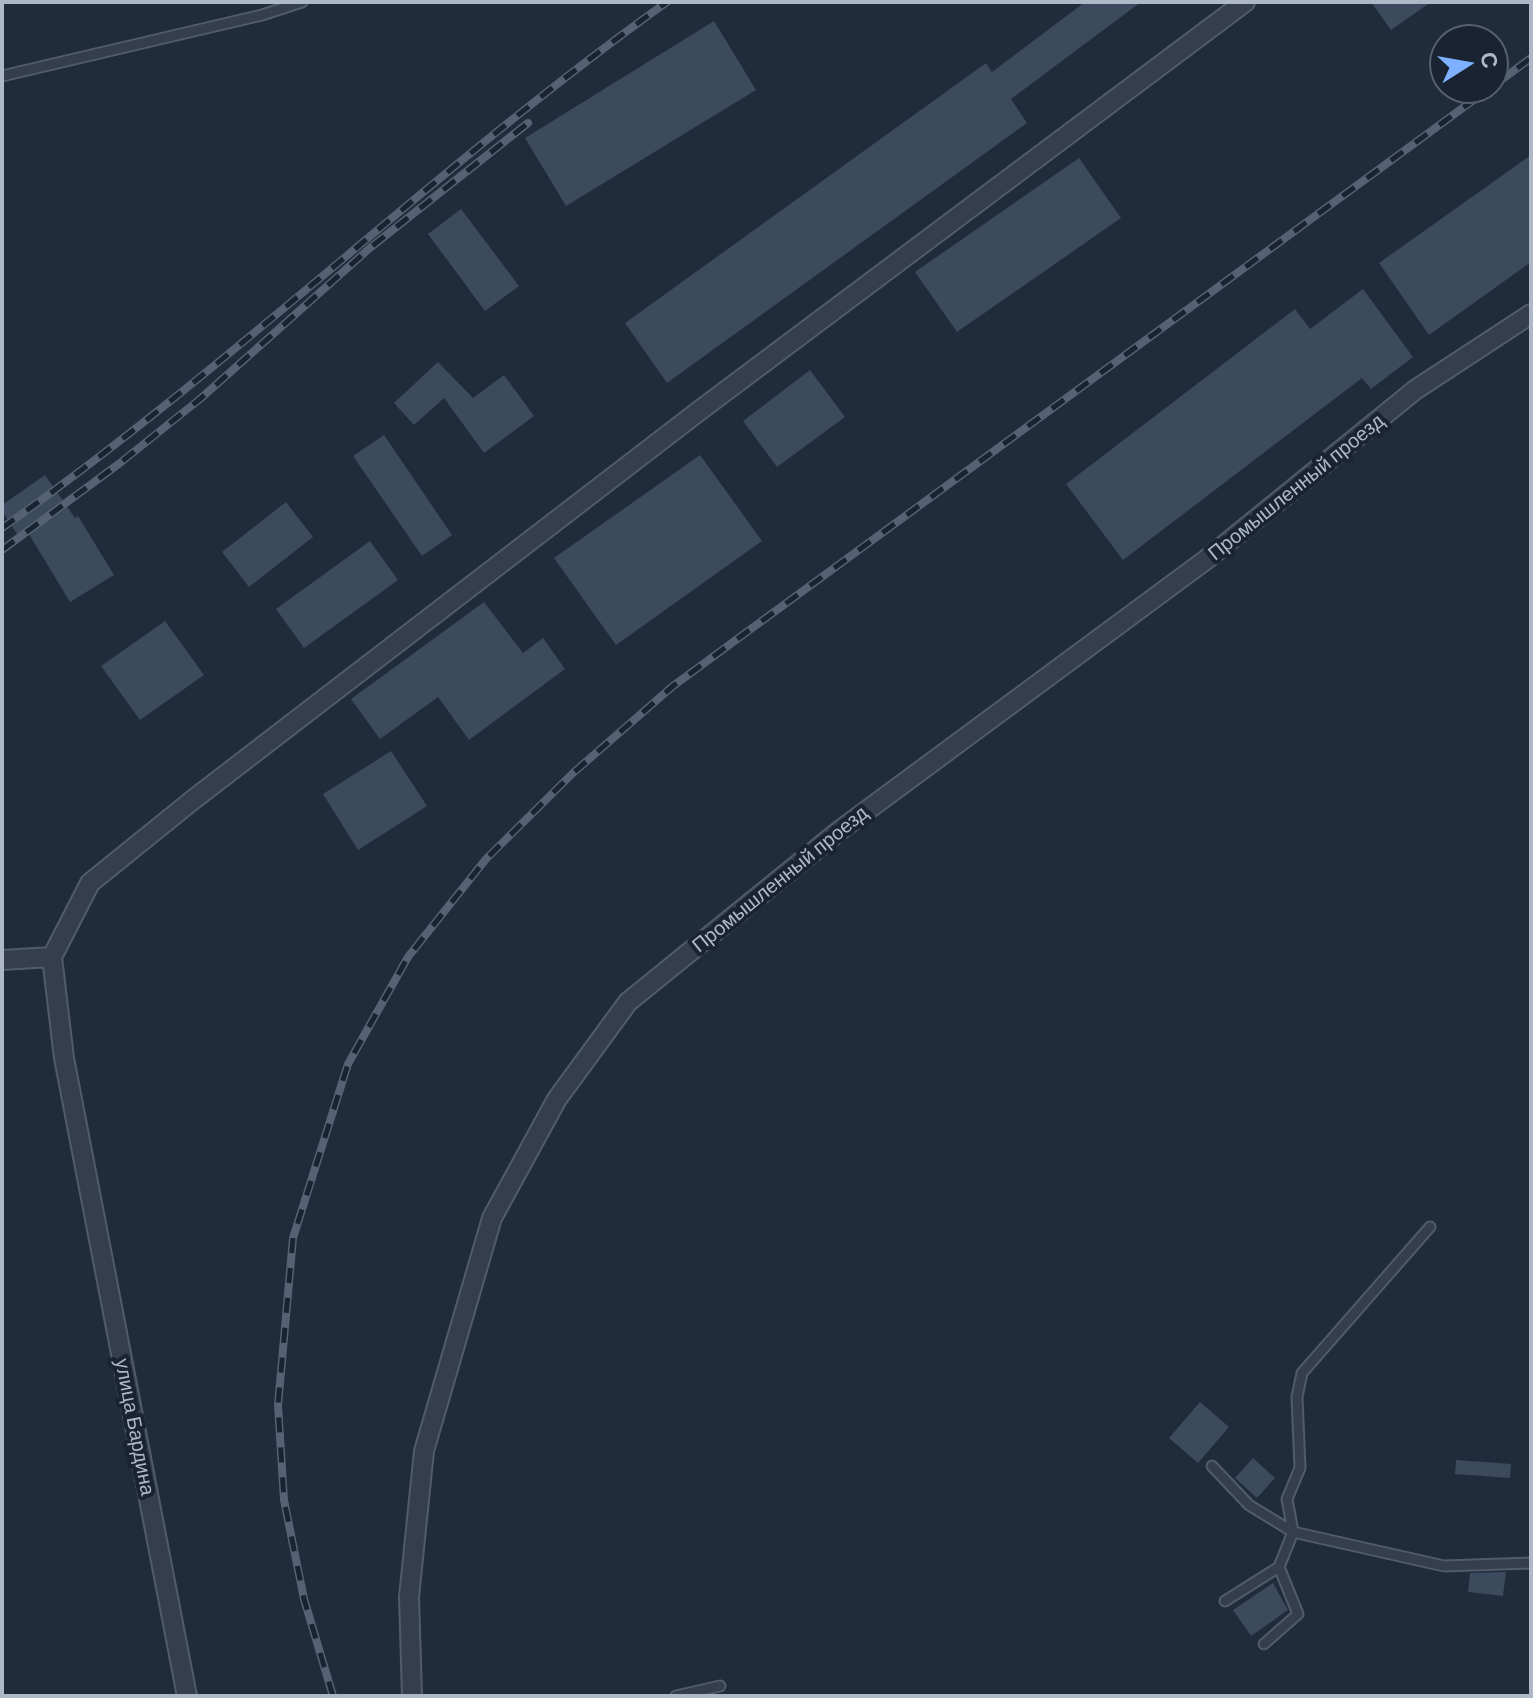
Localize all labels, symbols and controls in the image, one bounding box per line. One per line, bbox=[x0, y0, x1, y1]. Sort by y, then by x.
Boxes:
north arrow bbox=[1429, 24, 1509, 104]
text: С bbox=[1476, 50, 1505, 70]
street label: Промышленный проезд bbox=[1203, 409, 1389, 565]
street label: Промышленный проезд bbox=[687, 801, 873, 957]
street label: улица Бардина bbox=[110, 1357, 160, 1497]

